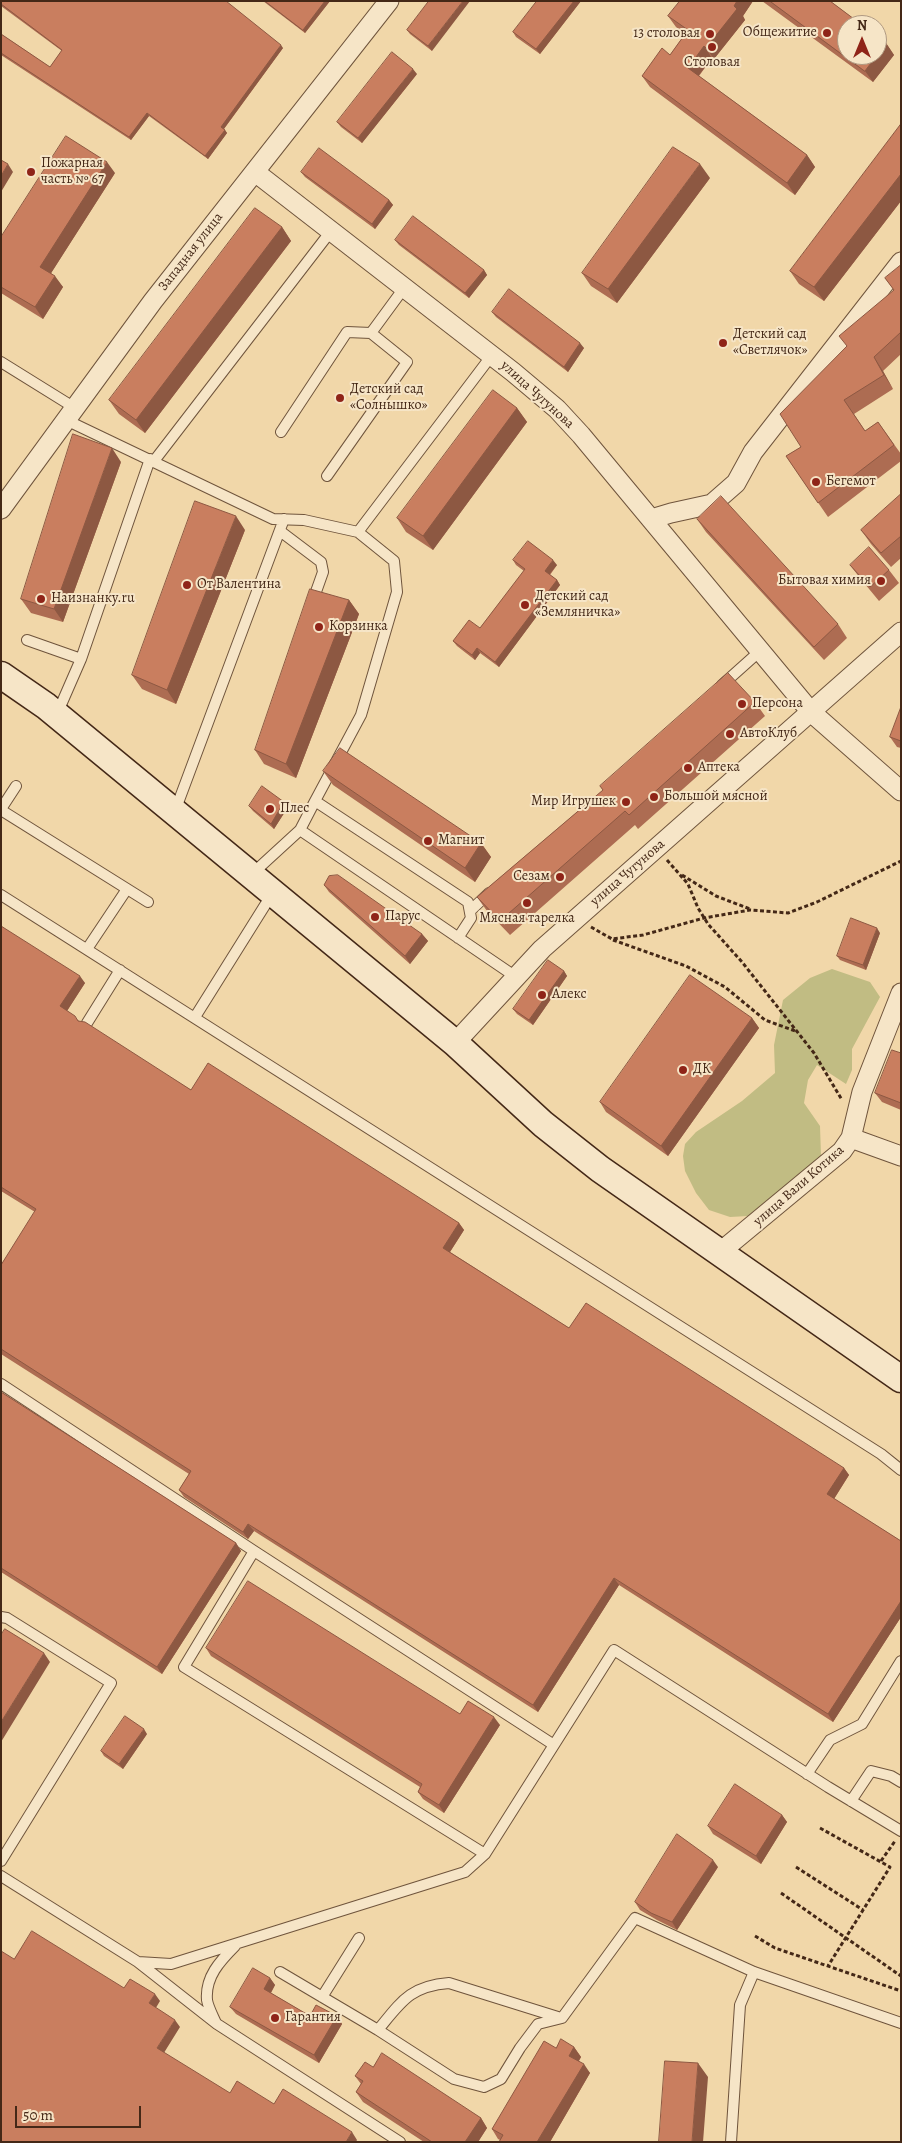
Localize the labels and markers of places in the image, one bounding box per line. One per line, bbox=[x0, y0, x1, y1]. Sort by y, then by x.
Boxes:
place label: Общежитие bbox=[743, 25, 817, 41]
place label: 13 столовая bbox=[633, 26, 700, 42]
marker: Общежитие bbox=[821, 27, 833, 39]
marker: 13 столовая bbox=[704, 28, 716, 40]
marker: Столовая bbox=[706, 41, 718, 53]
place label: Столовая bbox=[684, 55, 740, 71]
place label: Пожарная часть № 67 bbox=[41, 156, 104, 188]
marker: Пожарная часть № 67 bbox=[25, 166, 37, 178]
place label: Детский сад «Светлячок» bbox=[733, 327, 807, 360]
marker: Детский сад «Светлячок» bbox=[717, 337, 729, 349]
place label: Детский сад «Солнышко» bbox=[350, 382, 427, 414]
marker: Детский сад «Солнышко» bbox=[334, 392, 346, 404]
place label: Бегемот bbox=[826, 474, 876, 490]
marker: Бегемот bbox=[810, 476, 822, 488]
place label: Бытовая химия bbox=[778, 573, 871, 589]
marker: Бытовая химия bbox=[875, 575, 887, 587]
place label: От Валентина bbox=[197, 577, 281, 593]
marker: От Валентина bbox=[181, 579, 193, 591]
place label: Детский сад «Земляничка» bbox=[535, 589, 620, 622]
place label: Наизнанку.ru bbox=[51, 591, 135, 607]
marker: Наизнанку.ru bbox=[35, 593, 47, 605]
marker: Детский сад «Земляничка» bbox=[519, 599, 531, 611]
place label: Корзинка bbox=[329, 619, 388, 635]
marker: Корзинка bbox=[313, 621, 325, 633]
place label: Персона bbox=[752, 696, 803, 712]
marker: Персона bbox=[736, 698, 748, 710]
place label: АвтоКлуб bbox=[740, 726, 797, 742]
marker: АвтоКлуб bbox=[724, 728, 736, 740]
place label: Аптека bbox=[698, 760, 740, 776]
marker: Аптека bbox=[682, 762, 694, 774]
place label: Большой мясной bbox=[664, 789, 768, 805]
marker: Большой мясной bbox=[648, 791, 660, 803]
place label: Мир Игрушек bbox=[531, 794, 616, 810]
marker: Мир Игрушек bbox=[620, 796, 632, 808]
place label: Плес bbox=[280, 801, 309, 817]
marker: Плес bbox=[264, 803, 276, 815]
place label: Магнит bbox=[438, 833, 485, 849]
marker: Магнит bbox=[422, 835, 434, 847]
place label: Сезам bbox=[513, 869, 550, 885]
marker: Сезам bbox=[554, 871, 566, 883]
marker: Мясная тарелка bbox=[521, 897, 533, 909]
place label: Парус bbox=[385, 909, 420, 925]
marker: Парус bbox=[369, 911, 381, 923]
place label: Мясная тарелка bbox=[479, 911, 575, 927]
place label: Алекс bbox=[552, 987, 587, 1003]
marker: Алекс bbox=[536, 989, 548, 1001]
place label: ДК bbox=[693, 1062, 711, 1078]
marker: ДК bbox=[677, 1064, 689, 1076]
place label: Гарантия bbox=[285, 2010, 341, 2026]
marker: Гарантия bbox=[269, 2012, 281, 2024]

